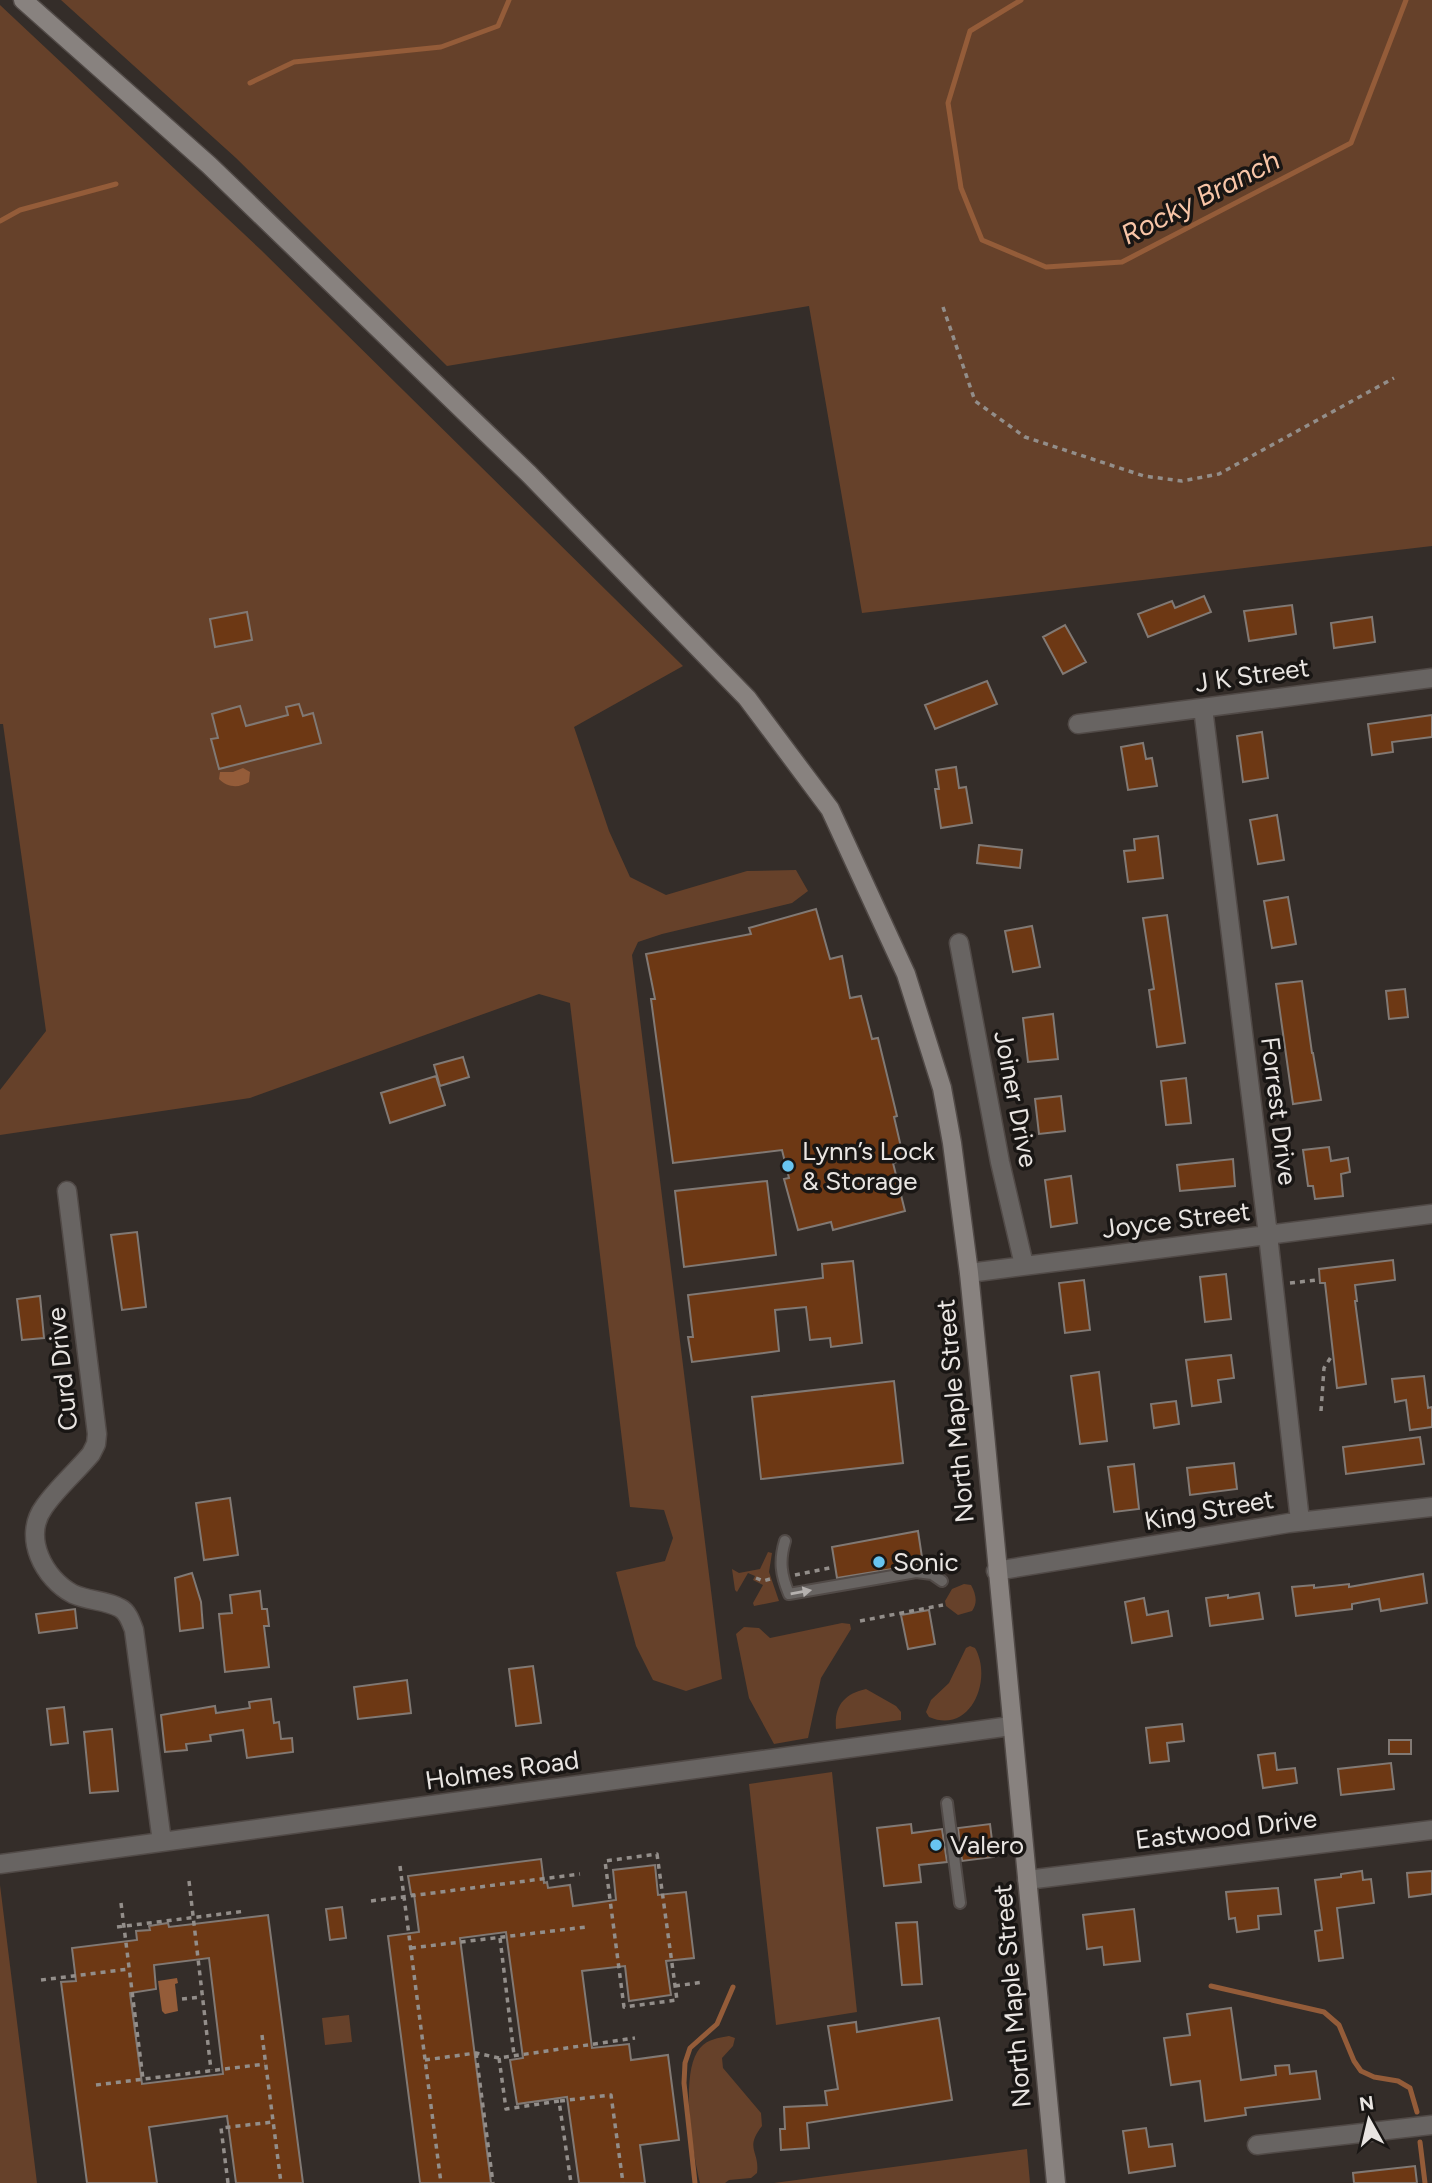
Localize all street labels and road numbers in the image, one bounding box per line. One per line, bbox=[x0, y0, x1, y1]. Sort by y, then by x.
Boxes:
street label: J K Street bbox=[1193, 651, 1311, 699]
street label: Joiner Drive bbox=[987, 1028, 1045, 1170]
street label: Forrest Drive bbox=[1254, 1035, 1304, 1187]
street label: Joyce Street bbox=[1100, 1195, 1252, 1245]
street label: North Maple Street bbox=[929, 1298, 981, 1524]
street label: Curd Drive bbox=[40, 1306, 84, 1432]
street label: King Street bbox=[1142, 1483, 1276, 1537]
street label: Holmes Road bbox=[423, 1743, 581, 1797]
street label: Eastwood Drive bbox=[1133, 1802, 1319, 1856]
street label: North Maple Street bbox=[986, 1883, 1038, 2109]

